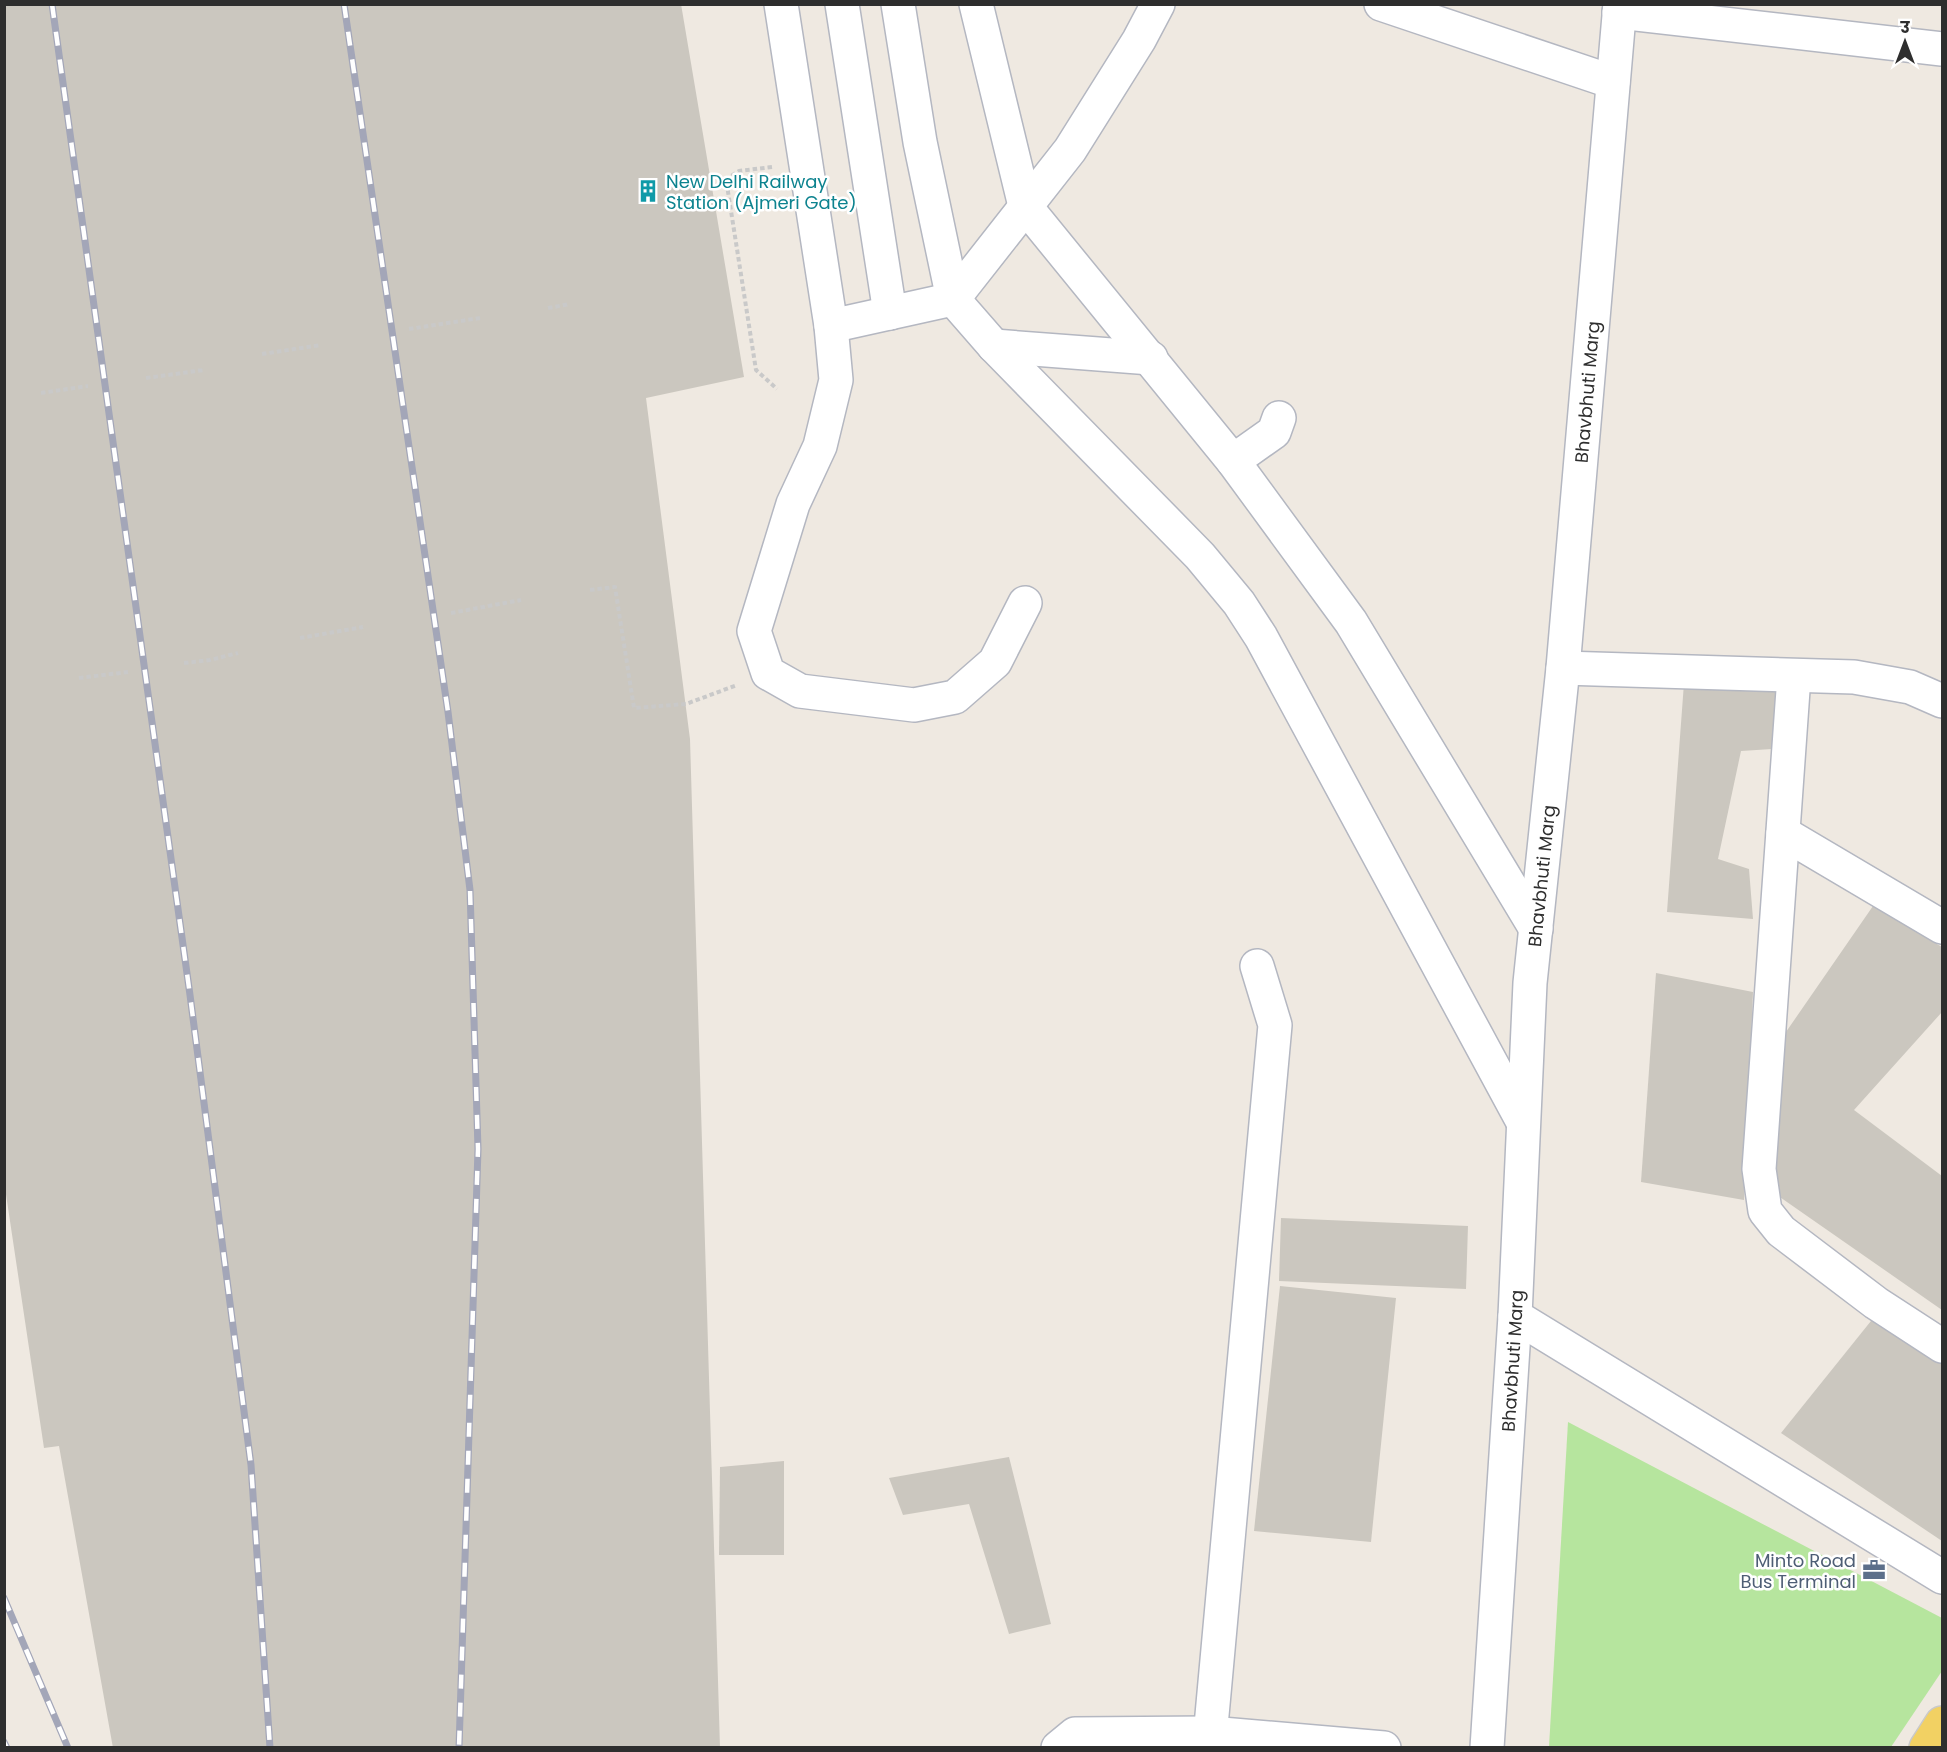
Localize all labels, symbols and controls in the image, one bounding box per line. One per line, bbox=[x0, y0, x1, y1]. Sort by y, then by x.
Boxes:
north arrow bbox=[1875, 12, 1935, 72]
text: उ bbox=[1899, 16, 1910, 39]
place label: New Delhi Railway Station (Ajmeri Gate) bbox=[666, 169, 857, 215]
building icon: New Delhi Railway Station (Ajmeri Gate) bbox=[635, 178, 661, 204]
street label: Bhavbhuti Marg bbox=[1568, 320, 1605, 464]
street label: Bhavbhuti Marg bbox=[1521, 804, 1561, 948]
street label: Bhavbhuti Marg bbox=[1495, 1289, 1529, 1433]
place label: Minto Road Bus Terminal bbox=[1741, 1548, 1856, 1594]
office icon: Minto Road Bus Terminal bbox=[1861, 1557, 1887, 1583]

